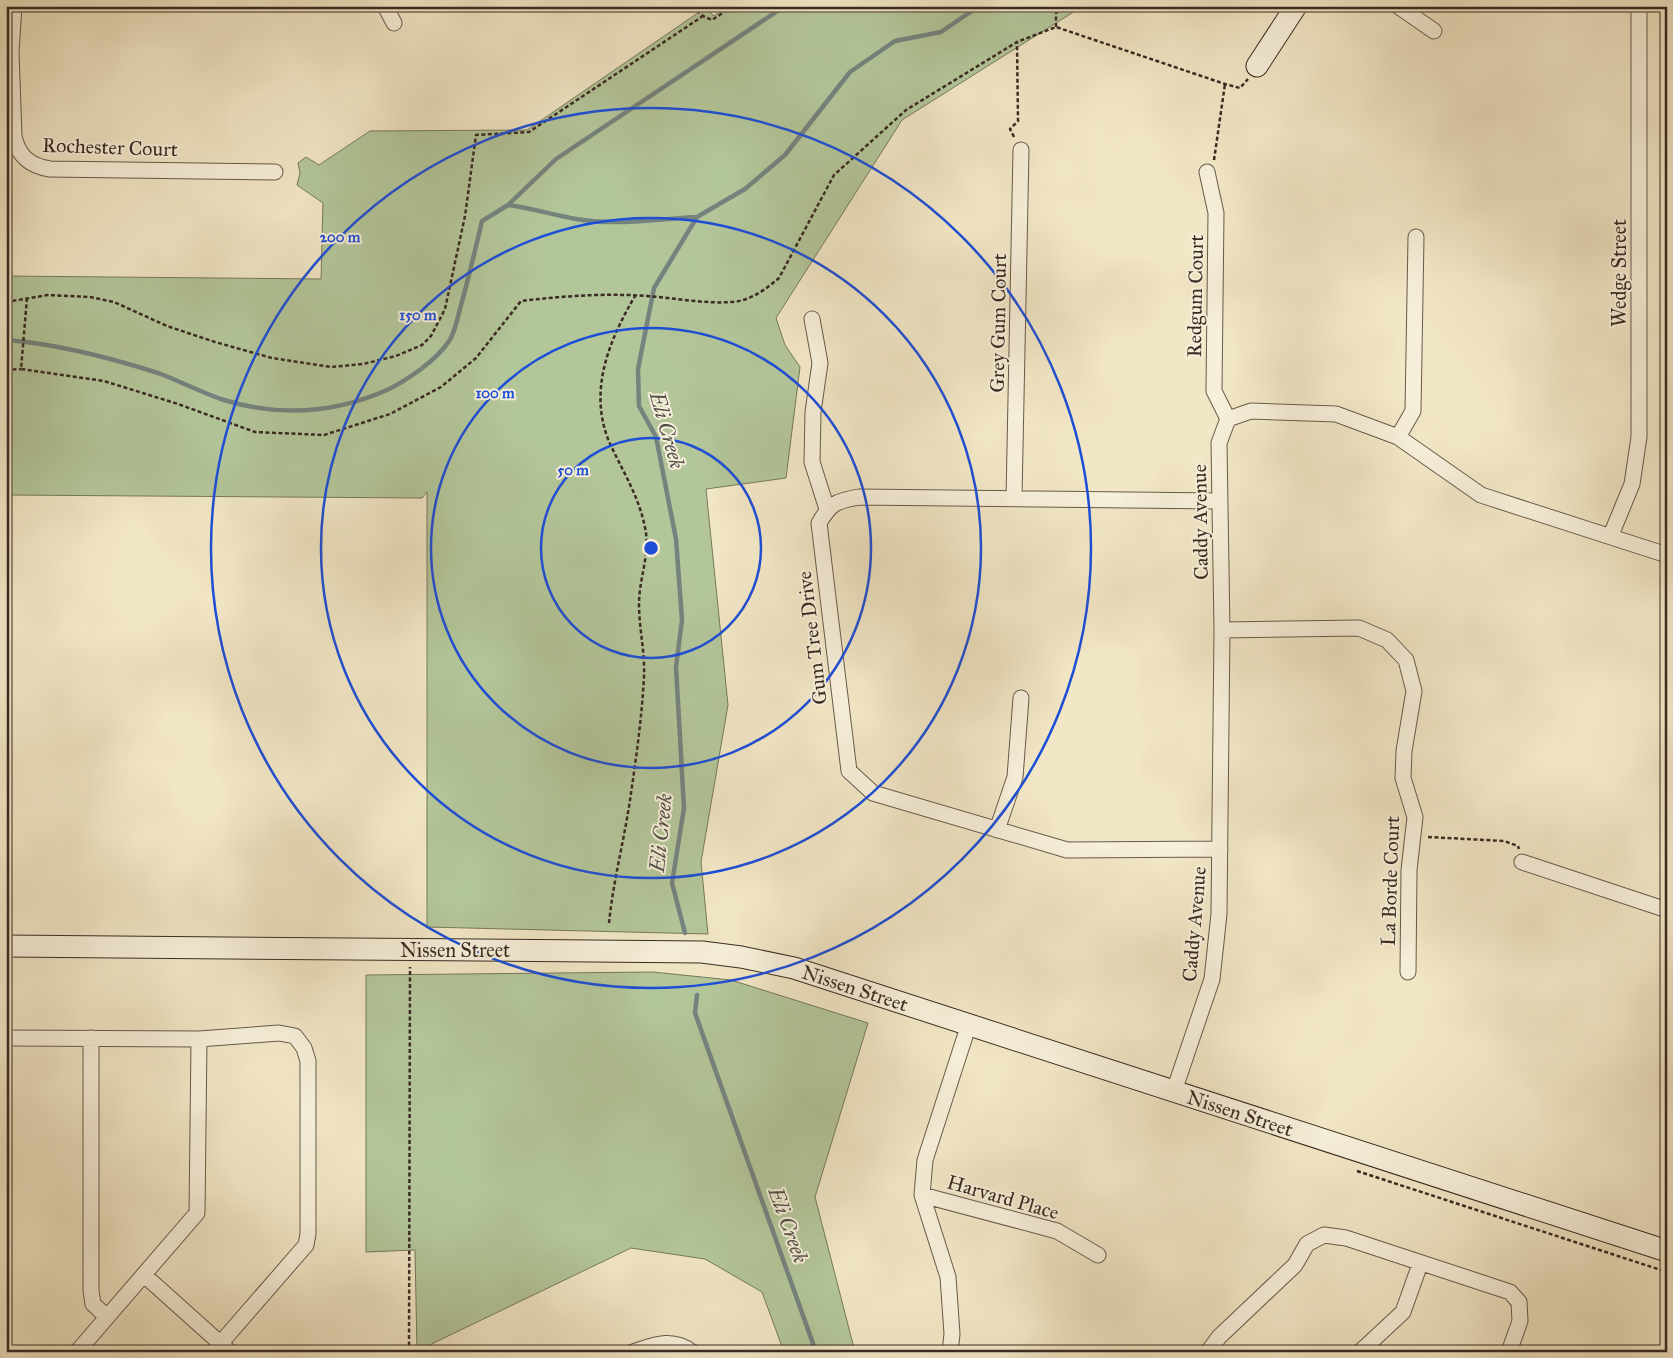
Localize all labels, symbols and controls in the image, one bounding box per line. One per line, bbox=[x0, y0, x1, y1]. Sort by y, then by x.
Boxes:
street label: Rochester Court bbox=[42, 133, 178, 161]
street label: Wedge Street bbox=[1607, 219, 1632, 327]
text: 200 m bbox=[320, 228, 361, 246]
street label: Redgum Court bbox=[1182, 234, 1209, 358]
street label: Grey Gum Court bbox=[985, 253, 1011, 393]
text: 150 m bbox=[399, 306, 437, 324]
text: 100 m bbox=[475, 384, 515, 402]
water label: Eli Creek bbox=[643, 388, 691, 472]
text: 50 m bbox=[557, 461, 589, 479]
street label: Caddy Avenue bbox=[1187, 464, 1213, 580]
centre of rings bbox=[642, 539, 660, 557]
street label: Gum Tree Drive bbox=[792, 570, 832, 706]
water label: Eli Creek bbox=[644, 792, 678, 875]
street label: La Borde Court bbox=[1376, 816, 1404, 946]
street label: Caddy Avenue bbox=[1177, 865, 1211, 983]
street label: Nissen Street bbox=[400, 938, 510, 962]
street label: Nissen Street bbox=[799, 960, 911, 1016]
street label: Nissen Street bbox=[1184, 1085, 1296, 1141]
street label: Harvard Place bbox=[944, 1170, 1062, 1224]
water label: Eli Creek bbox=[762, 1183, 814, 1267]

